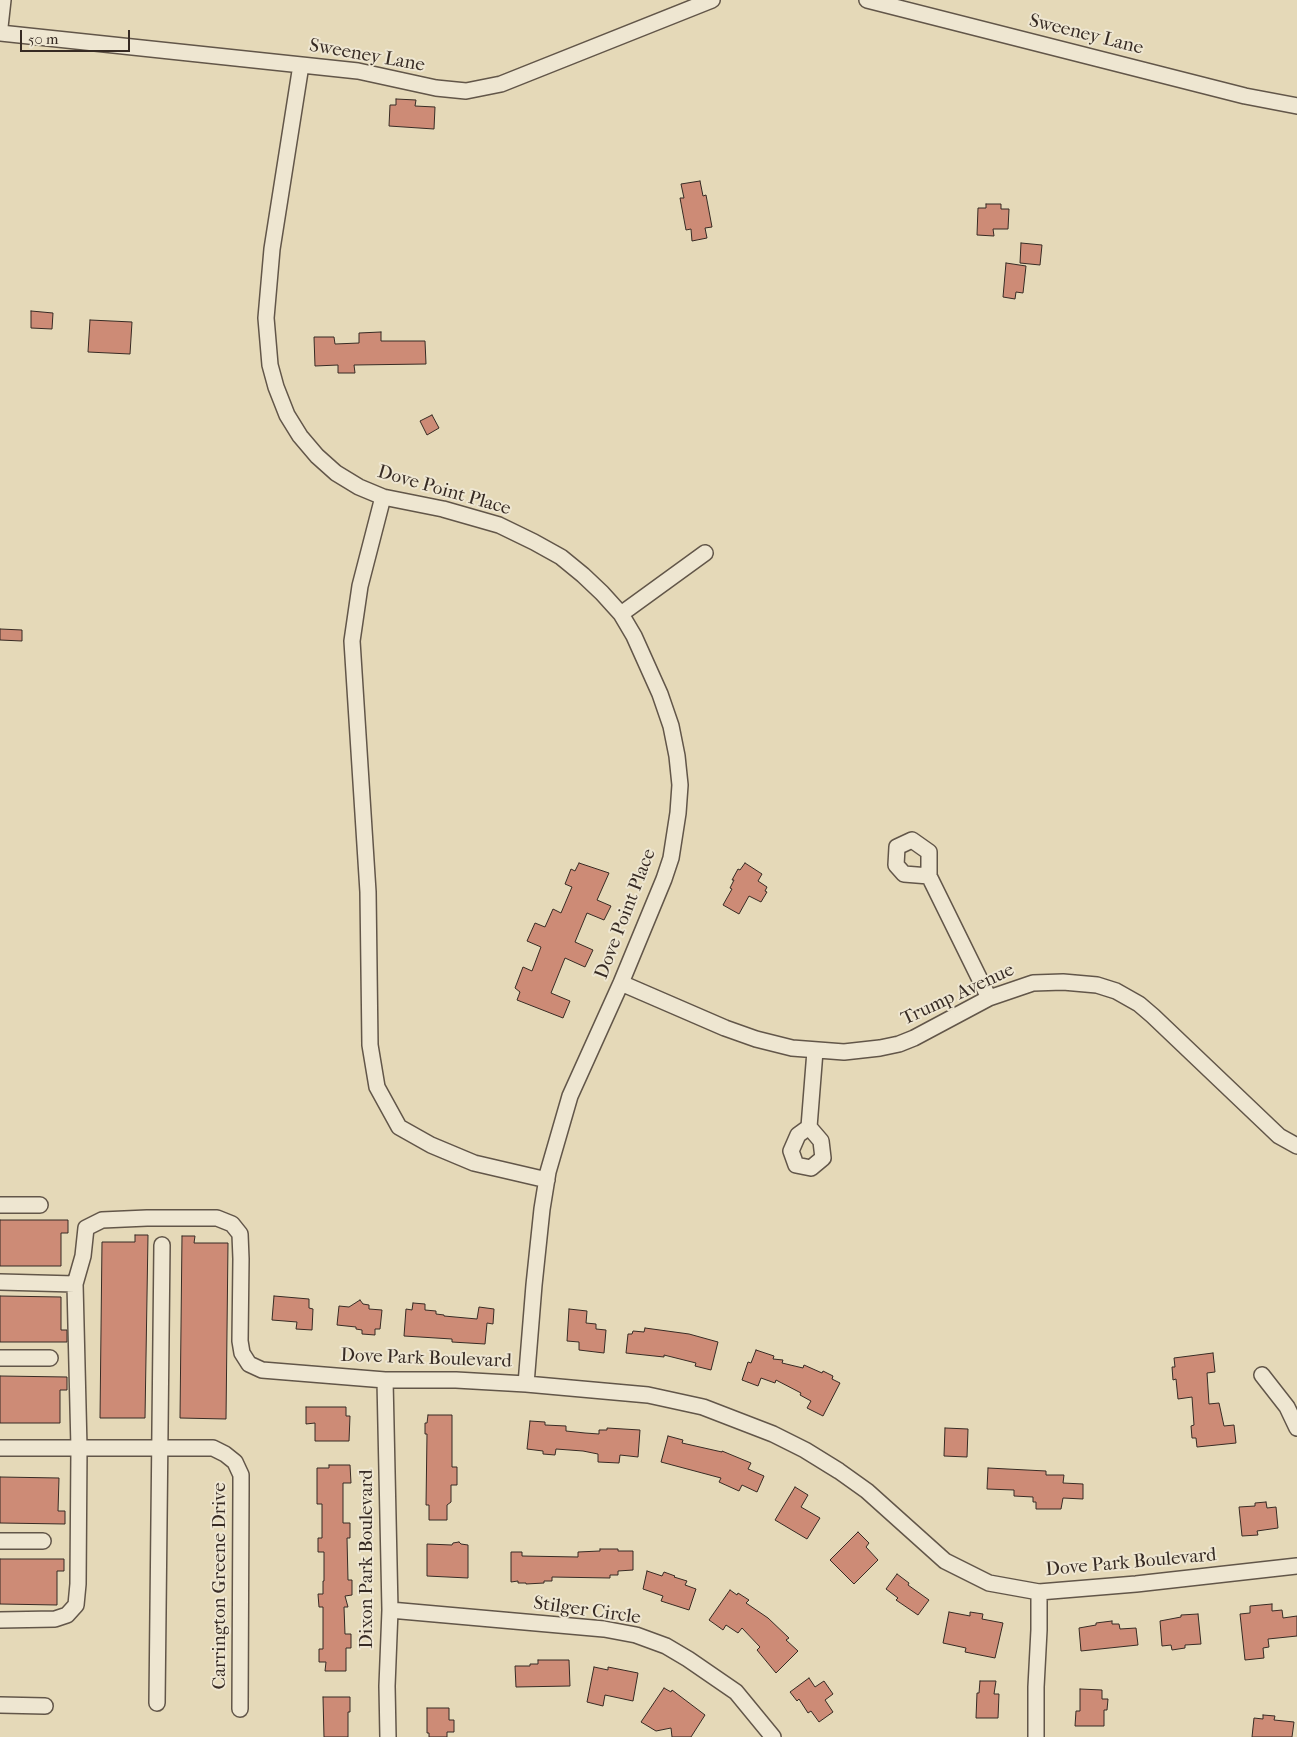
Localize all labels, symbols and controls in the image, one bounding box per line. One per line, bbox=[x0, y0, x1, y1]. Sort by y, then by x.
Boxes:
street label: Sweeney Lane bbox=[1027, 10, 1145, 60]
scale bar bbox=[22, 20, 132, 52]
text: 50 m bbox=[28, 30, 58, 48]
street label: Sweeney Lane bbox=[307, 35, 427, 77]
street label: Dove Point Place bbox=[375, 461, 513, 521]
street label: Dove Point Place bbox=[591, 846, 661, 982]
street label: Trump Avenue bbox=[898, 959, 1018, 1031]
street label: Dove Park Boulevard bbox=[340, 1345, 512, 1373]
street label: Dixon Park Boulevard bbox=[356, 1469, 378, 1649]
street label: Carrington Greene Drive bbox=[209, 1482, 231, 1690]
street label: Dove Park Boulevard bbox=[1045, 1544, 1217, 1582]
street label: Stilger Circle bbox=[532, 1592, 642, 1630]

